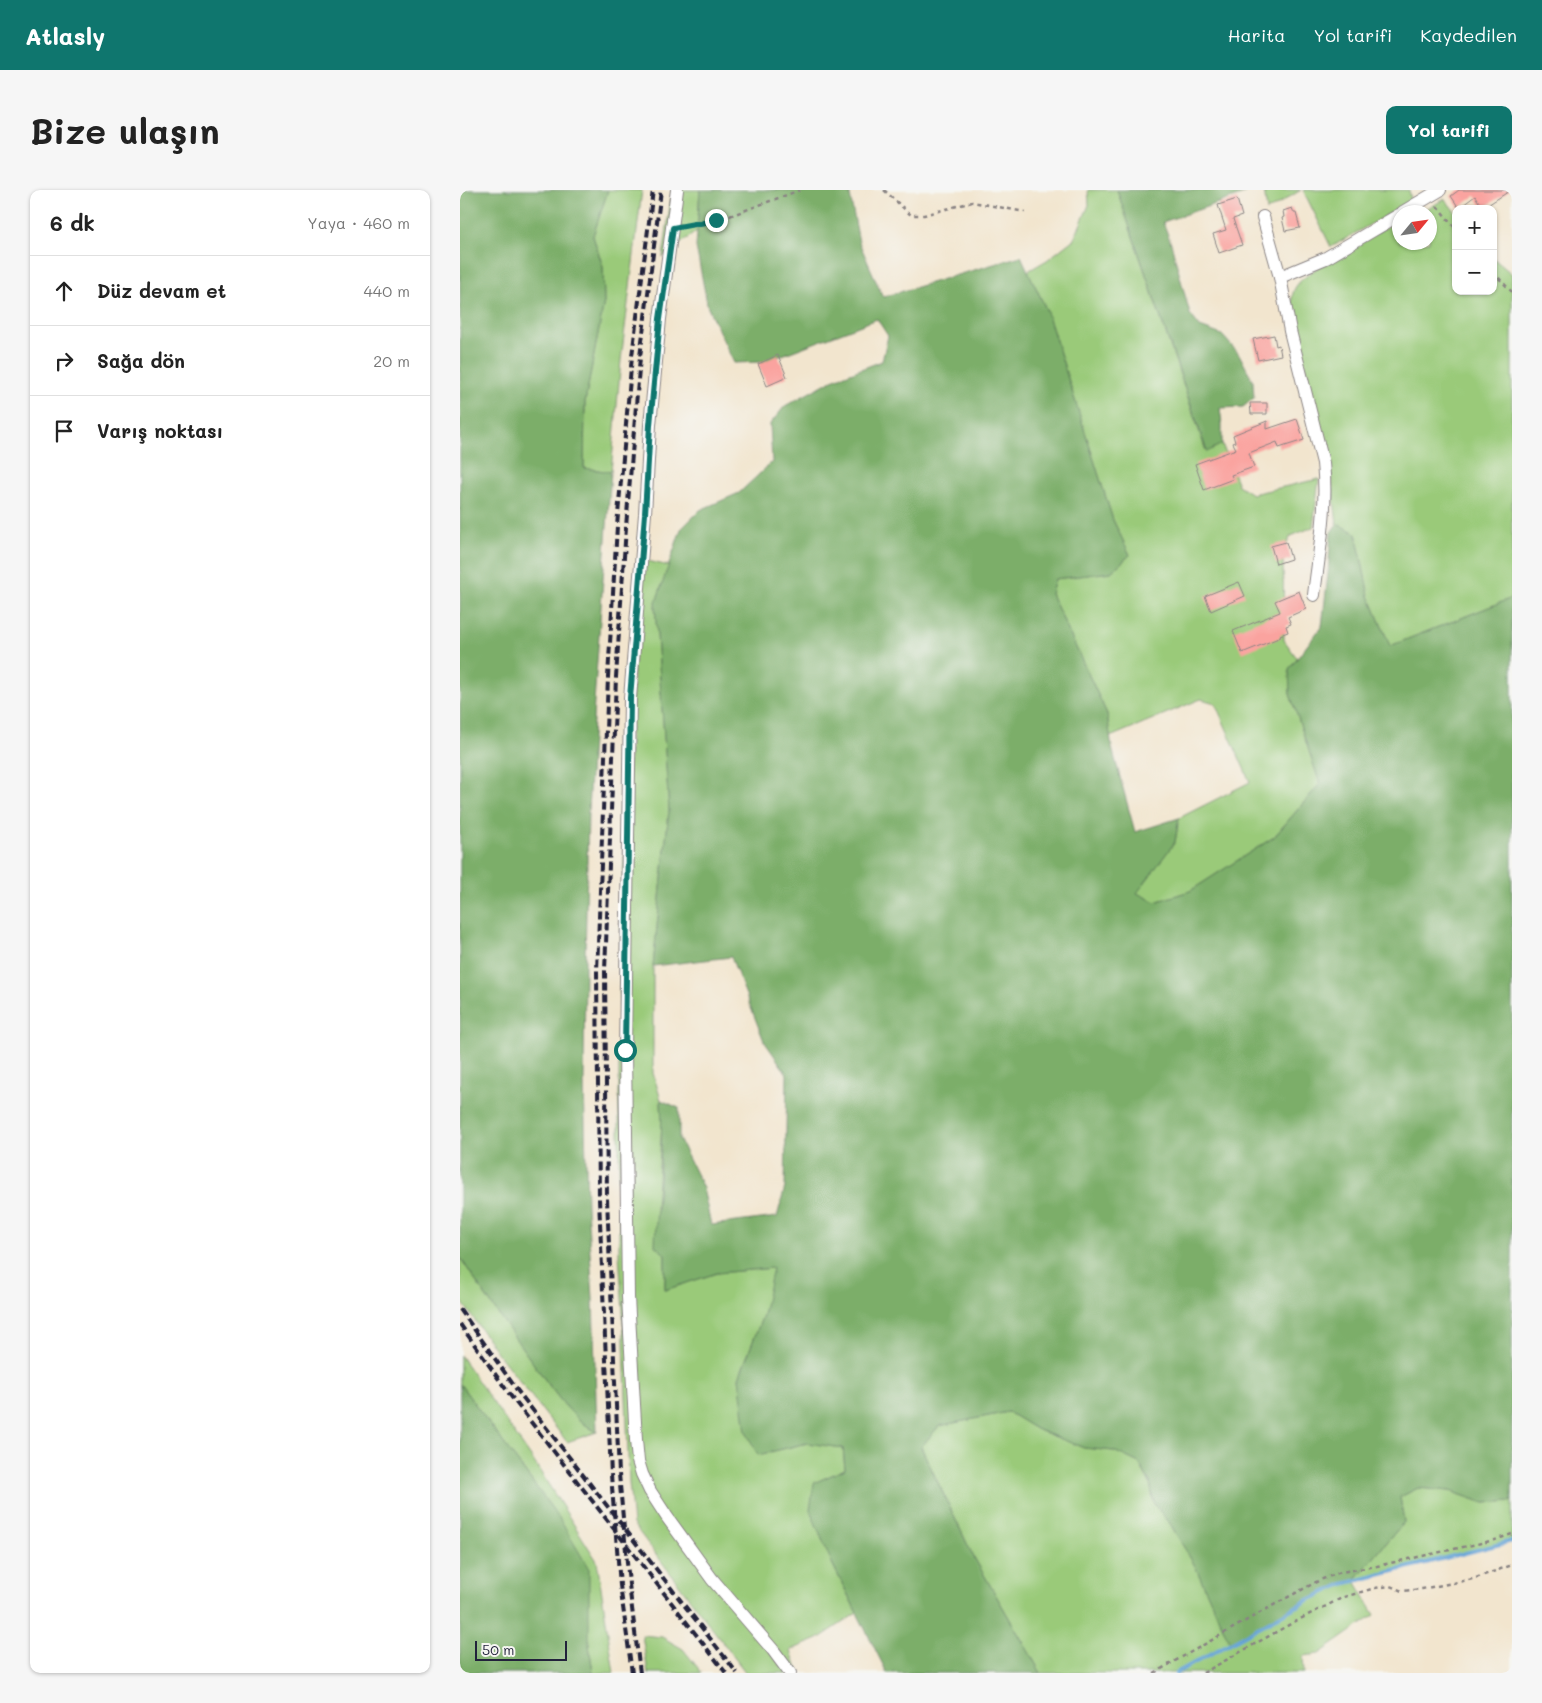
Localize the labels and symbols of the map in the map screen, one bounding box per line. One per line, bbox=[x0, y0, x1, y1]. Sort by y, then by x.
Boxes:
north arrow bbox=[1392, 205, 1437, 250]
route end bbox=[705, 209, 728, 232]
route start bbox=[614, 1039, 637, 1062]
scale bar bbox=[475, 1638, 568, 1661]

